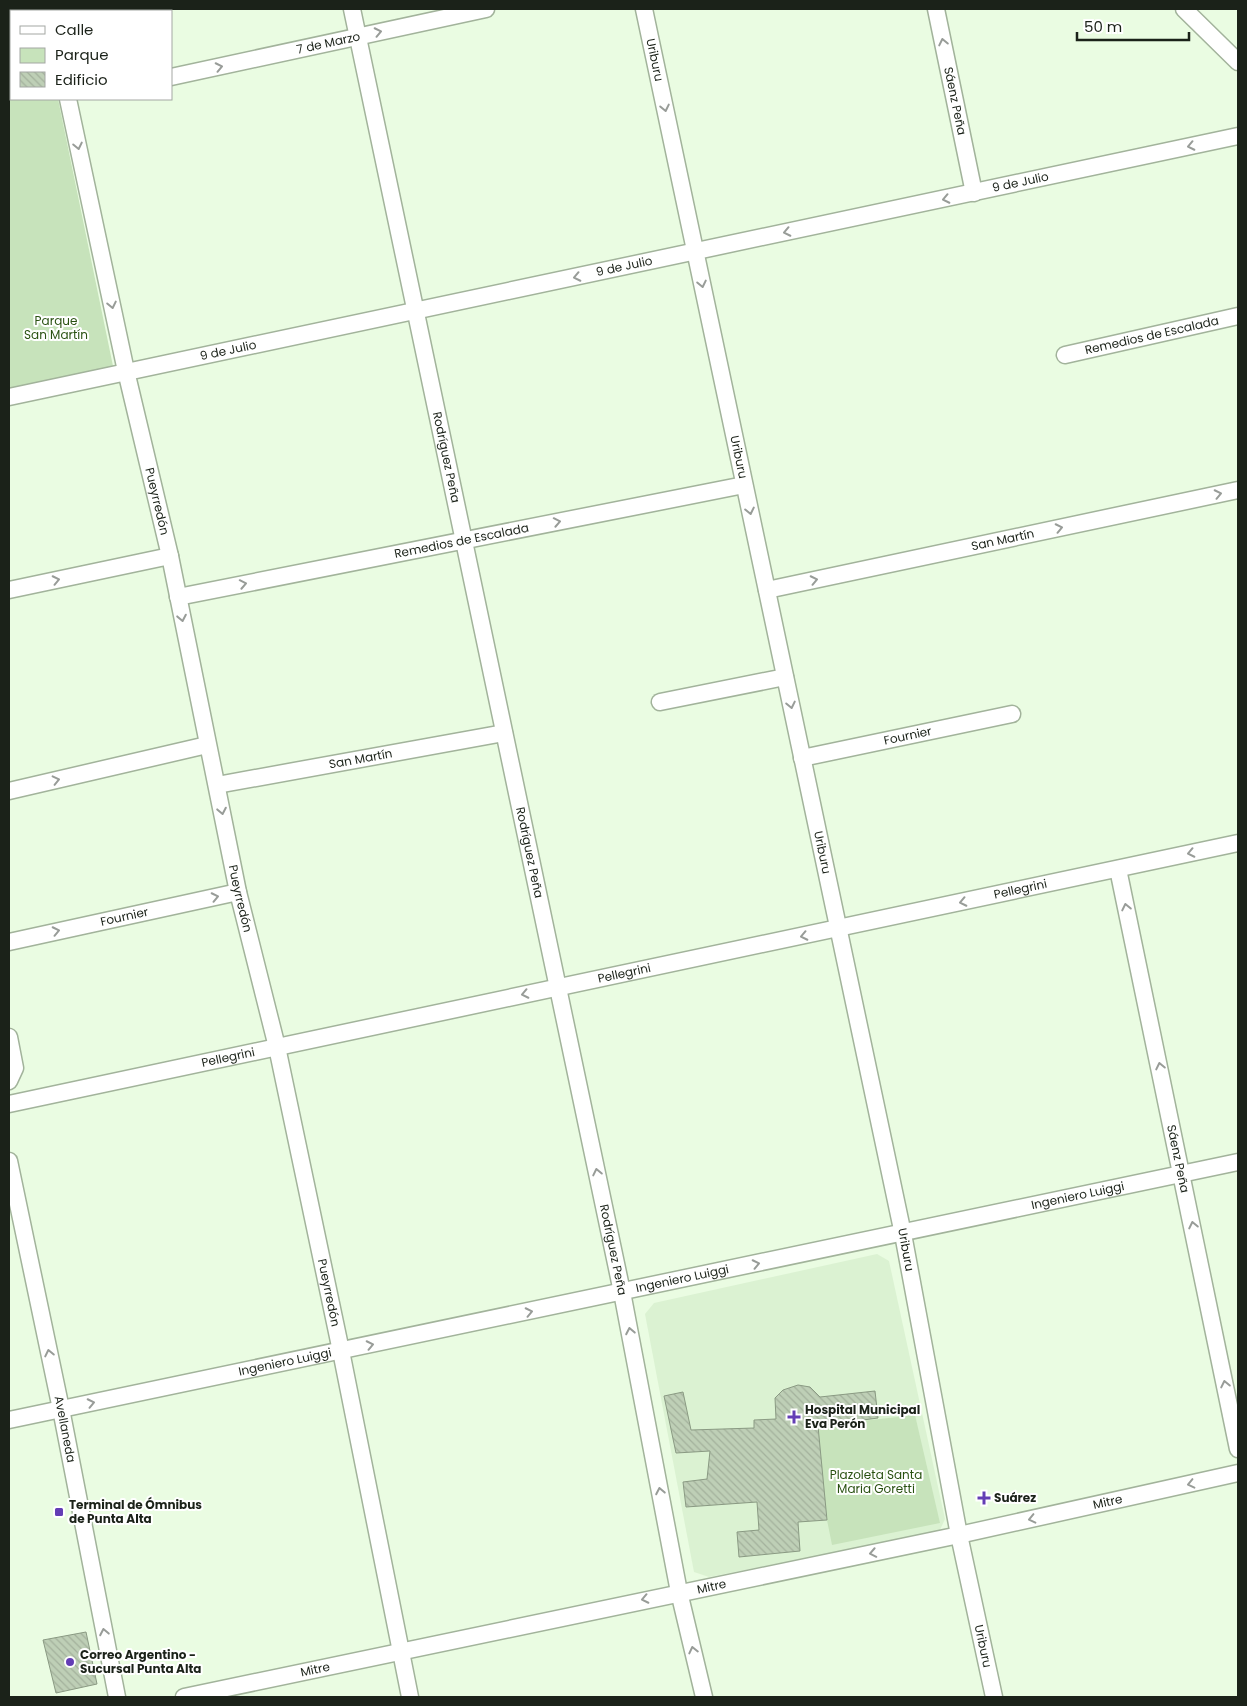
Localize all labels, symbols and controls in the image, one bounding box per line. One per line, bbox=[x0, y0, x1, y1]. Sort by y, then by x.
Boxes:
legend bbox=[10, 10, 172, 100]
scale bar bbox=[1077, 10, 1190, 42]
text: 50 m bbox=[1084, 16, 1122, 37]
text: Calle bbox=[55, 19, 93, 40]
street label: 7 de Marzo bbox=[295, 27, 362, 58]
one-way arrow bbox=[373, 27, 382, 38]
street label: Uriburu bbox=[642, 37, 668, 83]
one-way arrow bbox=[938, 38, 949, 47]
text: Parque bbox=[55, 44, 108, 65]
one-way arrow bbox=[214, 62, 223, 72]
street label: Sáenz Peña bbox=[940, 65, 971, 137]
text: Edificio bbox=[55, 69, 108, 90]
one-way arrow bbox=[659, 103, 669, 112]
one-way arrow bbox=[1186, 140, 1195, 151]
one-way arrow bbox=[72, 142, 83, 151]
street label: 9 de Julio bbox=[991, 167, 1050, 196]
one-way arrow bbox=[942, 193, 951, 204]
one-way arrow bbox=[783, 226, 792, 237]
street label: 9 de Julio bbox=[594, 252, 654, 280]
one-way arrow bbox=[572, 271, 581, 281]
one-way arrow bbox=[696, 279, 707, 288]
one-way arrow bbox=[106, 301, 117, 310]
park label: Parque San Martín bbox=[24, 312, 88, 343]
street label: Remedios de Escalada bbox=[1083, 312, 1220, 358]
street label: 9 de Julio bbox=[198, 336, 258, 364]
street label: Rodríguez Peña bbox=[429, 410, 465, 504]
street label: Uriburu bbox=[726, 434, 752, 480]
street label: Pueyrredón bbox=[141, 466, 174, 537]
one-way arrow bbox=[1213, 489, 1222, 500]
one-way arrow bbox=[744, 507, 755, 516]
one-way arrow bbox=[552, 517, 561, 528]
street label: Remedios de Escalada bbox=[393, 519, 530, 562]
one-way arrow bbox=[1054, 523, 1063, 534]
street label: San Martín bbox=[970, 524, 1036, 554]
one-way arrow bbox=[52, 575, 61, 586]
one-way arrow bbox=[810, 575, 819, 586]
one-way arrow bbox=[239, 579, 247, 590]
one-way arrow bbox=[176, 613, 187, 622]
one-way arrow bbox=[785, 700, 796, 709]
street label: Fournier bbox=[882, 722, 934, 749]
street label: San Martín bbox=[328, 744, 394, 773]
one-way arrow bbox=[52, 775, 61, 786]
street label: Rodríguez Peña bbox=[512, 805, 548, 900]
one-way arrow bbox=[216, 807, 226, 815]
street label: Uriburu bbox=[810, 829, 836, 875]
one-way arrow bbox=[1186, 848, 1195, 858]
street label: Pueyrredón bbox=[225, 863, 257, 934]
street label: Pellegrini bbox=[992, 875, 1049, 903]
one-way arrow bbox=[211, 892, 220, 903]
one-way arrow bbox=[959, 896, 968, 907]
one-way arrow bbox=[1121, 902, 1132, 911]
street label: Fournier bbox=[99, 903, 150, 930]
one-way arrow bbox=[52, 927, 61, 937]
one-way arrow bbox=[800, 930, 809, 940]
street label: Pellegrini bbox=[596, 959, 652, 987]
one-way arrow bbox=[521, 989, 530, 999]
street label: Pellegrini bbox=[200, 1043, 256, 1071]
one-way arrow bbox=[1155, 1061, 1165, 1070]
street label: Sáenz Peña bbox=[1163, 1123, 1194, 1194]
one-way arrow bbox=[592, 1167, 603, 1176]
street label: Ingeniero Luiggi bbox=[1029, 1177, 1126, 1213]
street label: Rodríguez Peña bbox=[596, 1203, 631, 1297]
one-way arrow bbox=[1188, 1220, 1198, 1229]
street label: Uriburu bbox=[894, 1226, 919, 1273]
street label: Pueyrredón bbox=[314, 1257, 345, 1328]
street label: Ingeniero Luiggi bbox=[634, 1260, 730, 1296]
one-way arrow bbox=[752, 1260, 761, 1270]
one-way arrow bbox=[524, 1307, 533, 1318]
one-way arrow bbox=[625, 1327, 635, 1335]
one-way arrow bbox=[365, 1340, 374, 1351]
street label: Ingeniero Luiggi bbox=[237, 1344, 333, 1380]
one-way arrow bbox=[44, 1348, 55, 1357]
one-way arrow bbox=[1220, 1380, 1231, 1389]
street label: Avellaneda bbox=[50, 1394, 80, 1464]
one-way arrow bbox=[86, 1398, 95, 1409]
place label: Hospital Municipal Eva Perón bbox=[805, 1401, 920, 1432]
marker: Hospital Municipal Eva Perón bbox=[787, 1410, 801, 1424]
park label: Plazoleta Santa Maria Goretti bbox=[830, 1466, 922, 1497]
one-way arrow bbox=[1186, 1478, 1195, 1489]
one-way arrow bbox=[655, 1486, 666, 1495]
place label: Suárez bbox=[994, 1489, 1036, 1506]
street label: Mitre bbox=[1091, 1490, 1124, 1513]
marker: Suárez bbox=[978, 1492, 990, 1504]
place label: Terminal de Ómnibus de Punta Alta bbox=[69, 1496, 202, 1527]
marker: Terminal de Ómnibus de Punta Alta bbox=[53, 1506, 65, 1518]
one-way arrow bbox=[1028, 1513, 1036, 1524]
one-way arrow bbox=[869, 1547, 877, 1557]
street label: Mitre bbox=[695, 1575, 728, 1598]
one-way arrow bbox=[641, 1593, 650, 1604]
street label: Uriburu bbox=[971, 1623, 996, 1669]
one-way arrow bbox=[99, 1628, 110, 1637]
one-way arrow bbox=[688, 1645, 699, 1654]
place label: Correo Argentino - Sucursal Punta Alta bbox=[80, 1646, 202, 1677]
marker: Correo Argentino - Sucursal Punta Alta bbox=[64, 1656, 76, 1668]
street label: Mitre bbox=[299, 1658, 331, 1680]

